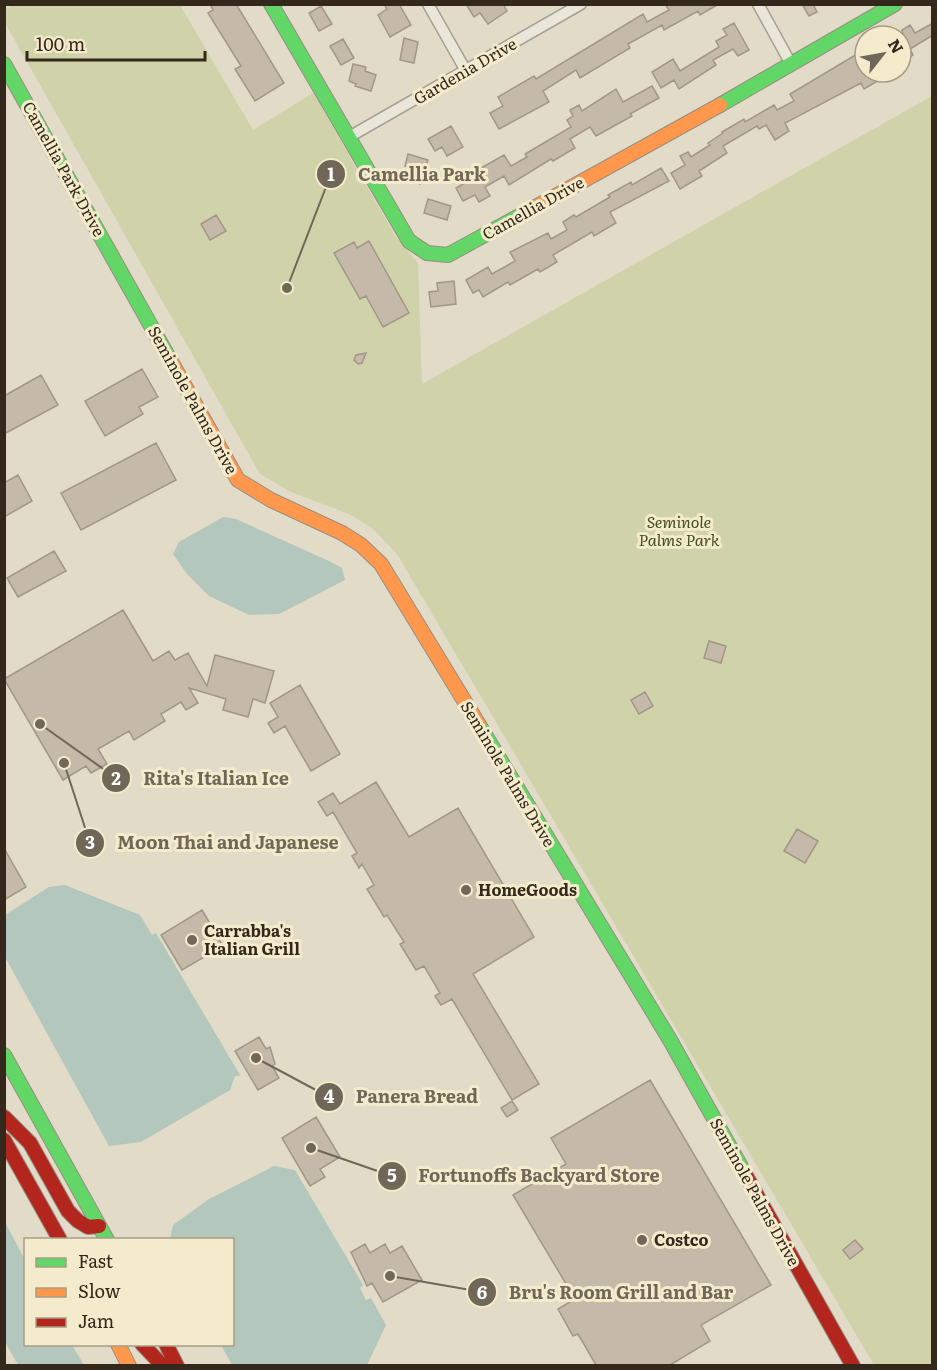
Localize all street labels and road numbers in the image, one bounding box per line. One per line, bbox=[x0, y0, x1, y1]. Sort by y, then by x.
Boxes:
street label: Gardenia Drive bbox=[409, 31, 520, 109]
street label: Camellia Park Drive bbox=[18, 97, 112, 240]
street label: Camellia Drive bbox=[477, 169, 588, 245]
street label: Seminole Palms Drive bbox=[143, 321, 245, 478]
street label: Seminole Palms Drive bbox=[456, 696, 562, 851]
street label: Seminole Palms Drive bbox=[705, 1113, 807, 1270]

